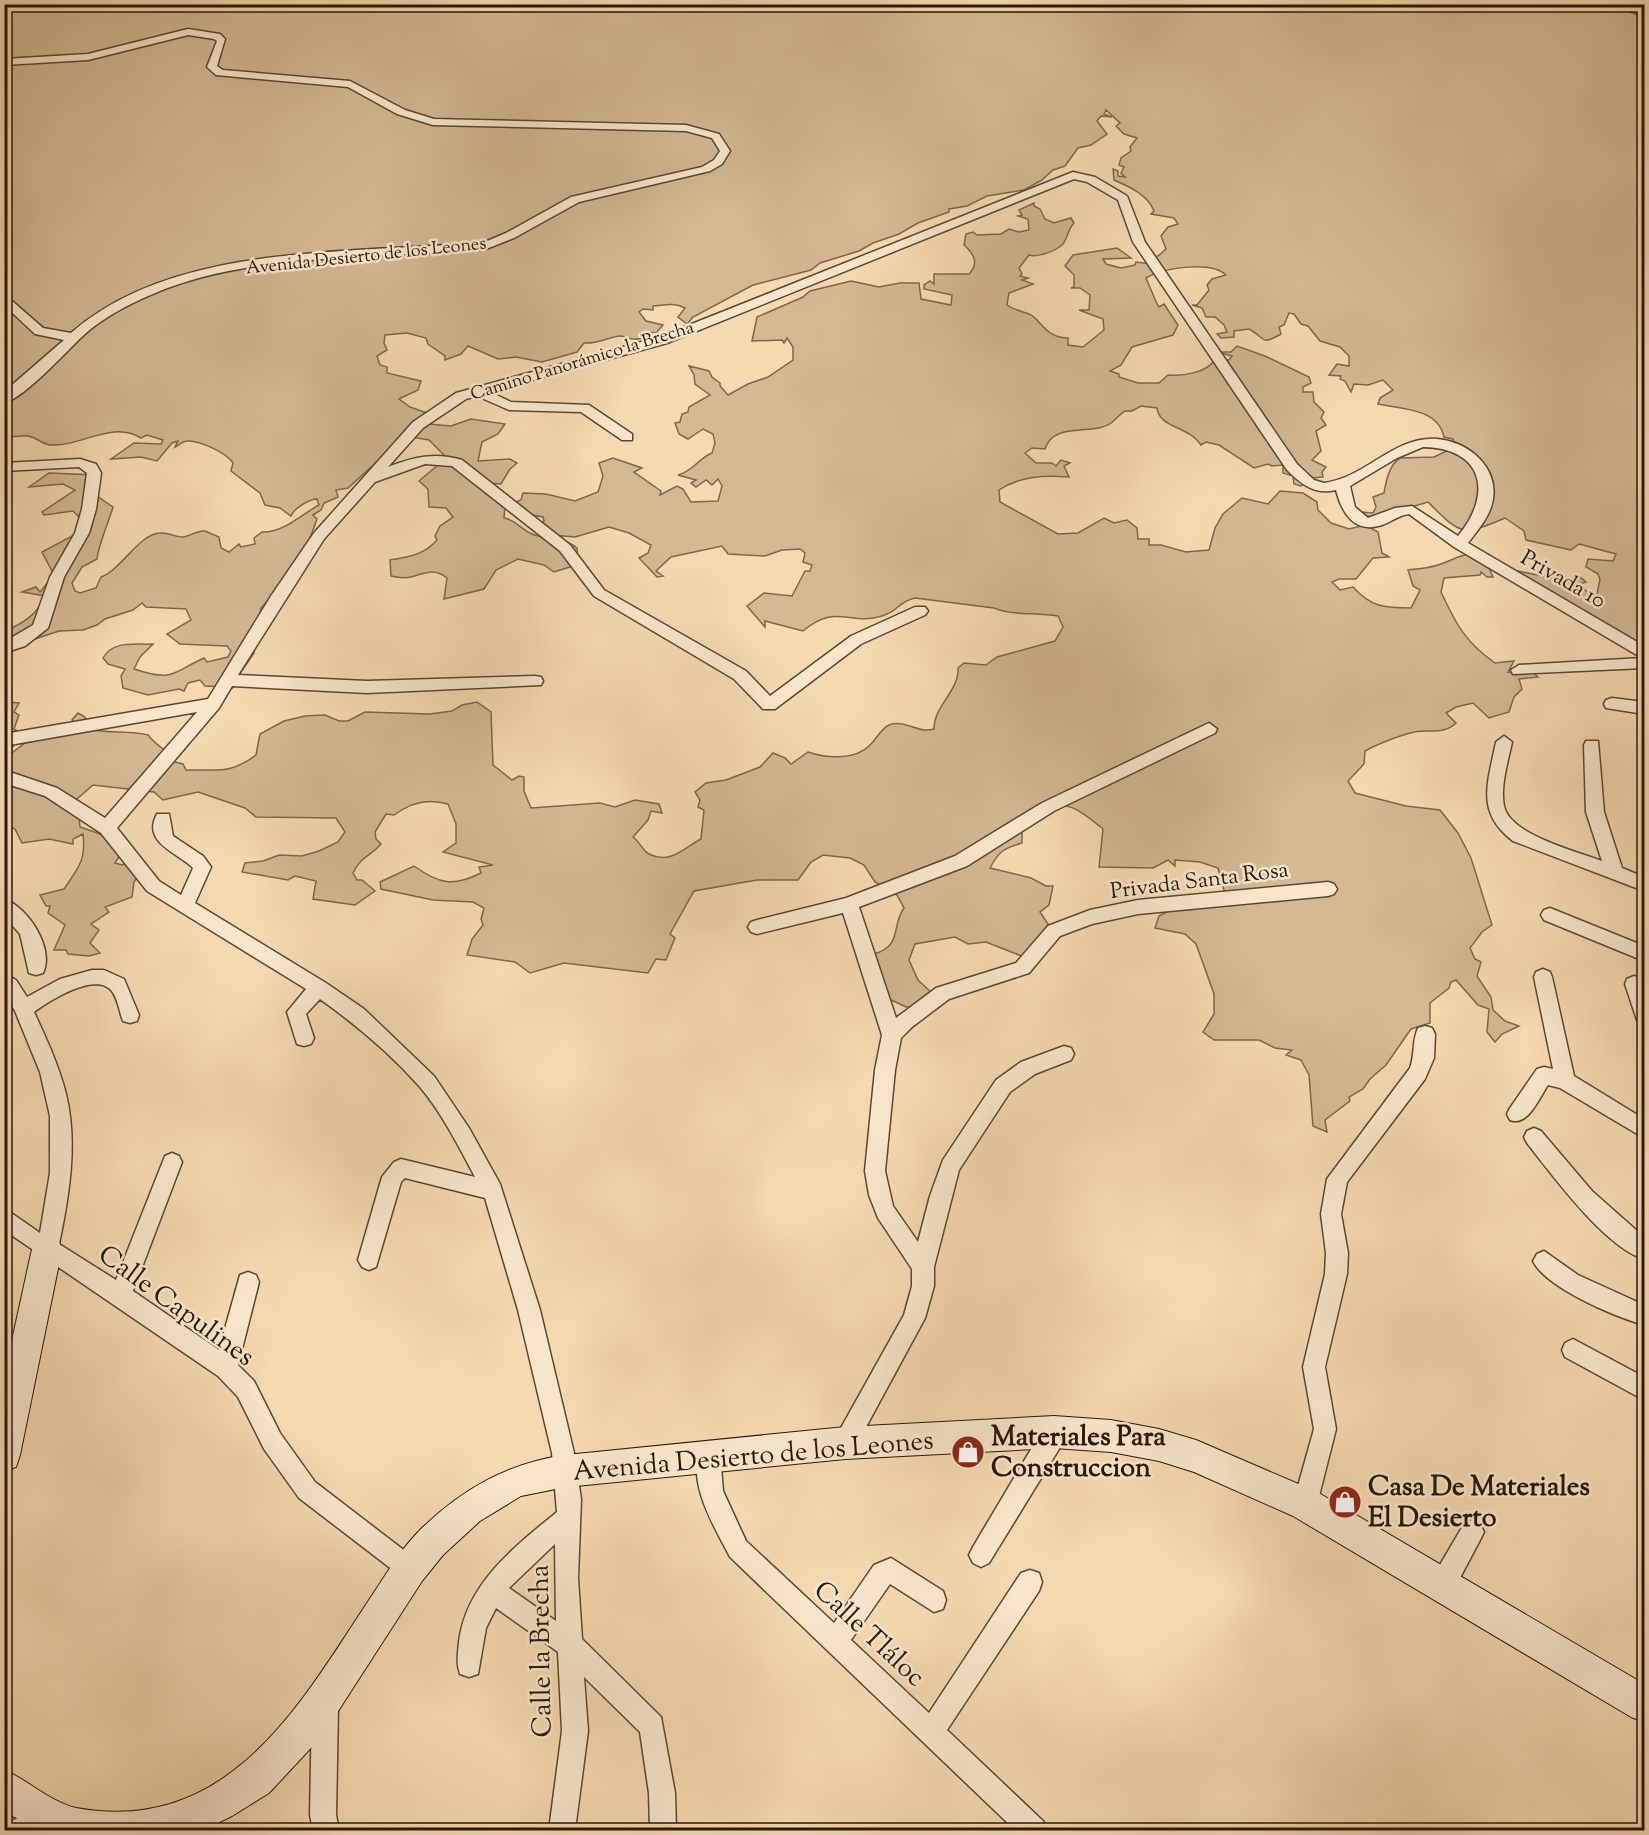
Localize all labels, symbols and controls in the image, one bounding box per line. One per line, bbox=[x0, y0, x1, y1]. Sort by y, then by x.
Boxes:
street label: Avenida Desierto de los Leones bbox=[245, 231, 488, 283]
street label: Camino Panorámico la Brecha bbox=[468, 315, 698, 408]
street label: Privada 10 bbox=[1514, 543, 1611, 618]
street label: Privada Santa Rosa bbox=[1108, 855, 1290, 909]
street label: Calle Capulines bbox=[89, 1237, 262, 1377]
place label: Materiales Para Construccion bbox=[991, 1419, 1166, 1489]
street label: Avenida Desierto de los Leones bbox=[571, 1422, 935, 1493]
shop icon: Materiales Para Construccion bbox=[950, 1434, 986, 1470]
place label: Casa De Materiales El Desierto bbox=[1368, 1469, 1590, 1539]
shop icon: Casa De Materiales El Desierto bbox=[1327, 1484, 1363, 1520]
street label: Calle la Brecha bbox=[521, 1564, 564, 1738]
street label: Calle Tláloc bbox=[804, 1573, 933, 1697]

